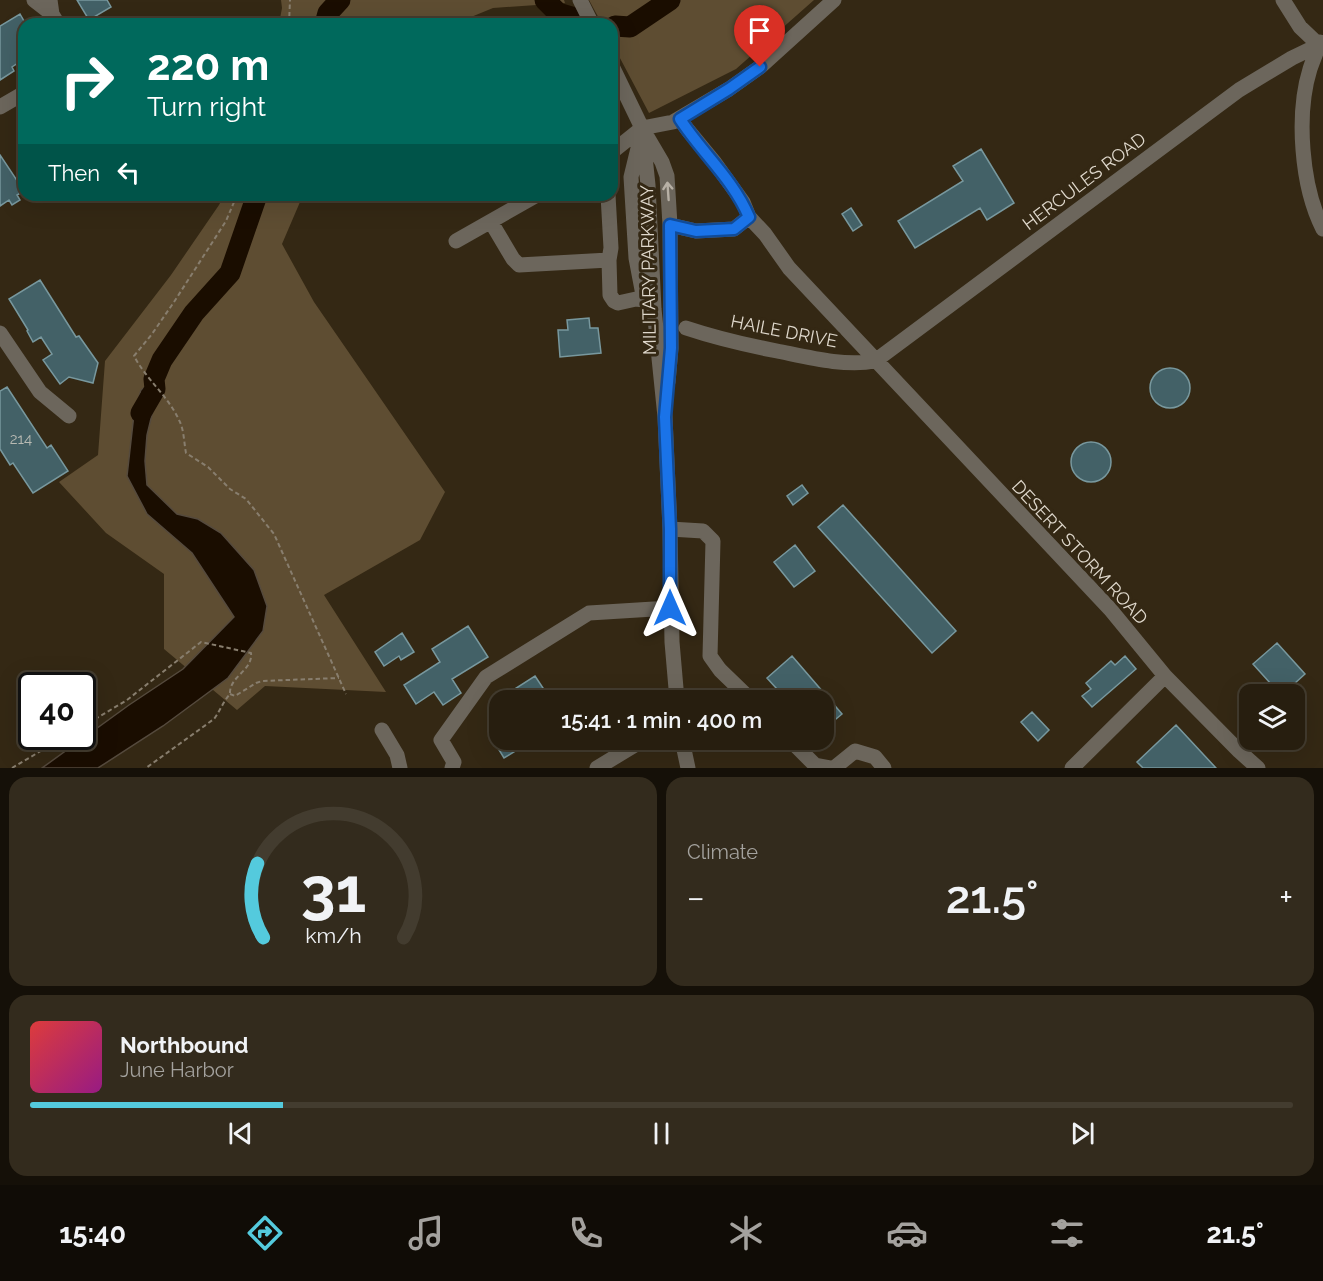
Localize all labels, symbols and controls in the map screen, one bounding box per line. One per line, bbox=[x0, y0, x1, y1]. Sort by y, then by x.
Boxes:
pin bbox=[734, 5, 785, 67]
icon: arrive bbox=[743, 14, 776, 47]
text: 220 m bbox=[147, 41, 269, 90]
icon: right bbox=[48, 42, 126, 120]
text: Turn right bbox=[147, 91, 266, 122]
street label: HERCULES ROAD bbox=[1018, 128, 1150, 234]
icon: left bbox=[112, 156, 145, 189]
text: Then bbox=[48, 160, 100, 186]
one-way arrow bbox=[662, 182, 673, 202]
street label: MILITARY PARKWAY bbox=[636, 185, 660, 355]
street label: HAILE DRIVE bbox=[729, 310, 839, 352]
house number: 214 bbox=[10, 430, 32, 448]
street label: DESERT STORM ROAD bbox=[1008, 476, 1152, 628]
position arrow bbox=[638, 576, 702, 640]
speed limit sign: 40 bbox=[18, 672, 96, 750]
map controls bbox=[1239, 684, 1305, 750]
button: layers bbox=[1239, 684, 1305, 750]
text: 15:41 · 1 min · 400 m bbox=[561, 707, 762, 733]
text: Climate bbox=[687, 840, 758, 864]
text: 31 bbox=[300, 853, 366, 927]
text: 21.5° bbox=[946, 871, 1038, 924]
text: − bbox=[687, 878, 705, 917]
text: + bbox=[1279, 878, 1293, 917]
text: km/h bbox=[305, 924, 361, 949]
text: Northbound bbox=[120, 1032, 249, 1058]
text: June Harbor bbox=[120, 1058, 234, 1082]
icon: previous bbox=[224, 1117, 257, 1150]
icon: pause bbox=[645, 1117, 678, 1150]
icon: next bbox=[1066, 1117, 1099, 1150]
icon: directions bbox=[244, 1212, 286, 1254]
icon: music bbox=[405, 1212, 447, 1254]
icon: phone bbox=[565, 1212, 607, 1254]
icon: climate bbox=[725, 1212, 767, 1254]
icon: car bbox=[886, 1212, 928, 1254]
icon: filters bbox=[1046, 1212, 1088, 1254]
text: 15:40 bbox=[59, 1218, 126, 1249]
text: 21.5° bbox=[1206, 1218, 1264, 1249]

